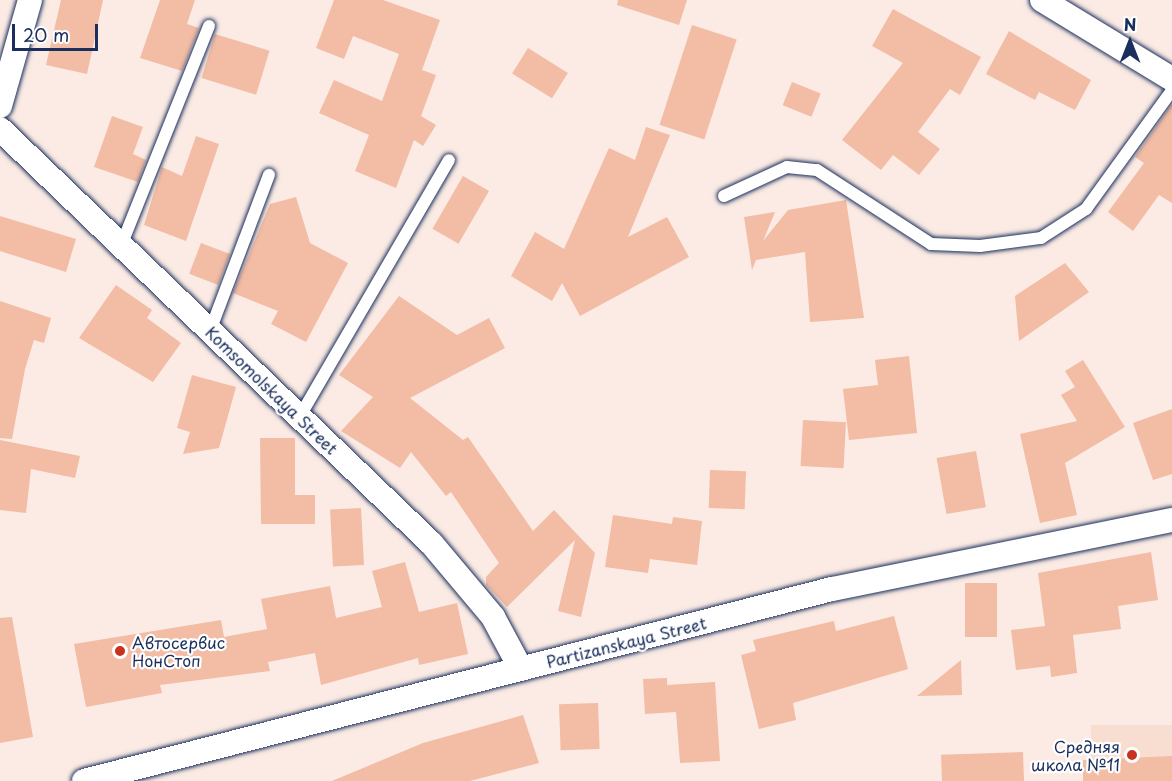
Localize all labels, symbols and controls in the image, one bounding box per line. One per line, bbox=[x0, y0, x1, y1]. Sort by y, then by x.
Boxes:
scale bar bbox=[15, 12, 100, 50]
north arrow bbox=[1100, 12, 1160, 72]
text: N bbox=[1124, 12, 1136, 36]
text: 20 m bbox=[23, 21, 69, 48]
street label: Komsomolskaya Street bbox=[202, 322, 342, 458]
street label: Partizanskaya Street bbox=[544, 613, 708, 671]
place label: Автосервис НонСтоп bbox=[132, 632, 225, 670]
marker: Автосервис НонСтоп bbox=[113, 644, 127, 658]
place label: Средняя школа №11 bbox=[1031, 736, 1120, 774]
marker: Средняя школа №11 bbox=[1125, 748, 1139, 762]

